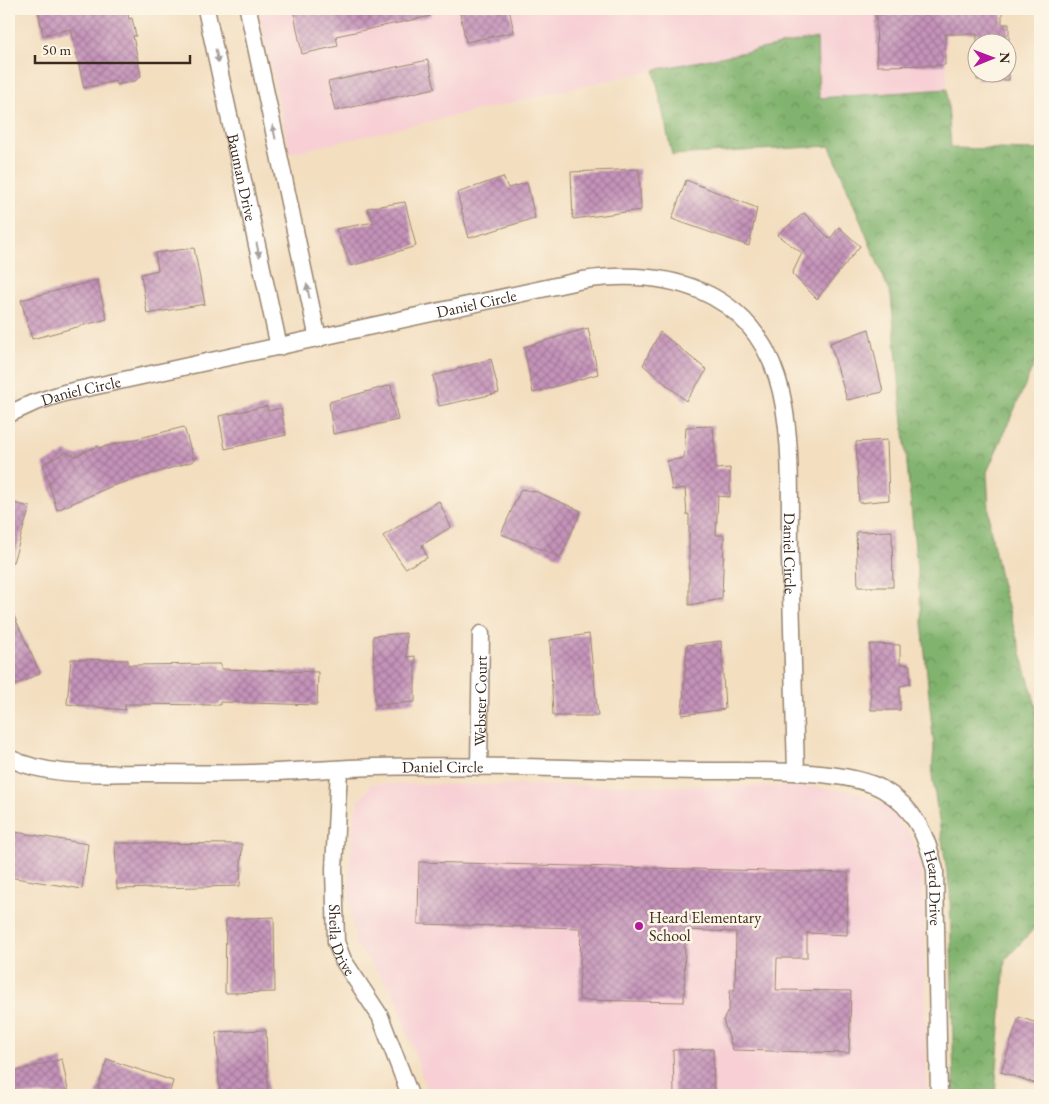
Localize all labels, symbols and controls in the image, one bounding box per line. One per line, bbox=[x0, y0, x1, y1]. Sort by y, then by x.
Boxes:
scale bar bbox=[35, 32, 190, 64]
north arrow bbox=[966, 32, 1016, 82]
text: 50 m bbox=[42, 40, 71, 59]
one-way arrow bbox=[213, 49, 221, 65]
text: N bbox=[996, 52, 1014, 64]
one-way arrow bbox=[270, 124, 278, 139]
street label: Bauman Drive bbox=[222, 132, 261, 223]
one-way arrow bbox=[254, 242, 262, 257]
one-way arrow bbox=[303, 282, 311, 298]
street label: Daniel Circle bbox=[434, 285, 518, 323]
street label: Daniel Circle bbox=[38, 371, 123, 411]
street label: Daniel Circle bbox=[779, 513, 801, 594]
street label: Webster Court bbox=[469, 656, 492, 747]
street label: Daniel Circle bbox=[402, 756, 484, 777]
street label: Heard Drive bbox=[919, 847, 946, 926]
street label: Sheila Drive bbox=[324, 904, 360, 980]
place label: Heard Elementary School bbox=[649, 907, 762, 946]
marker: Heard Elementary School bbox=[633, 920, 645, 932]

